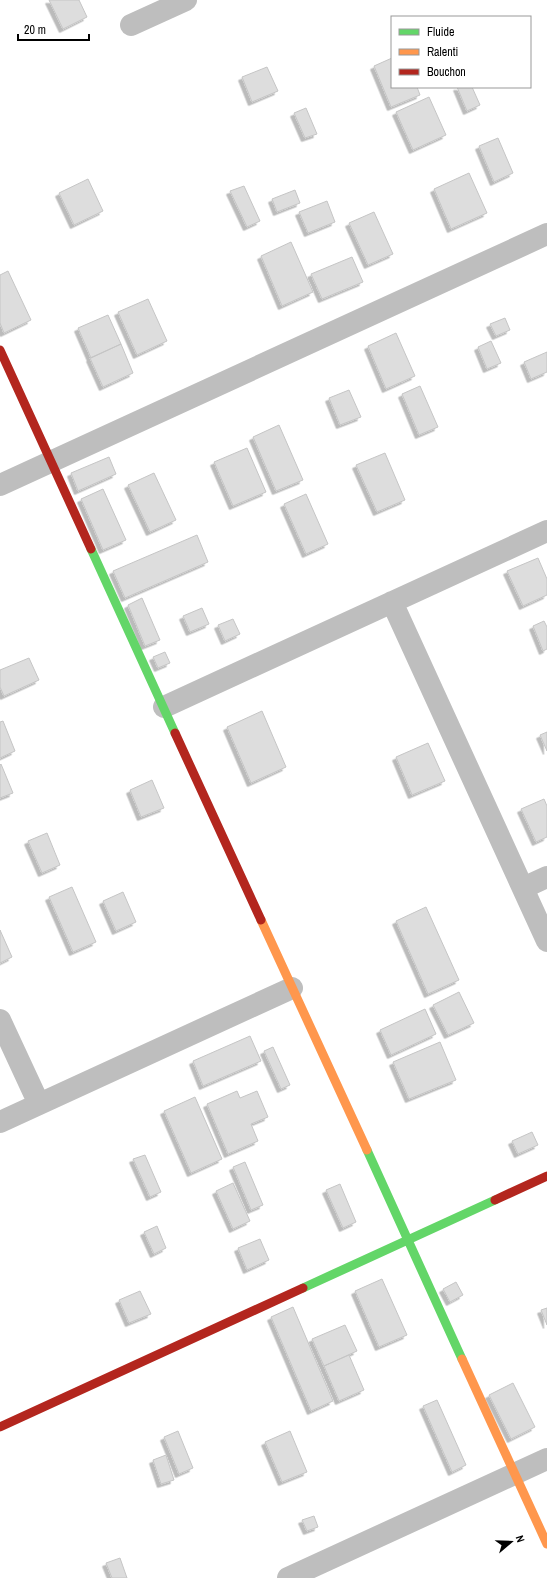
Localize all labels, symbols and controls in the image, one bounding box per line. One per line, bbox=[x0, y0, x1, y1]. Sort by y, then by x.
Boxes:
scale bar bbox=[18, 16, 89, 42]
legend bbox=[391, 16, 531, 88]
text: 20 m bbox=[24, 22, 46, 38]
text: Fluide bbox=[427, 24, 454, 40]
text: Ralenti bbox=[427, 44, 458, 60]
text: Bouchon bbox=[427, 64, 466, 80]
north arrow bbox=[491, 1522, 531, 1562]
text: N bbox=[513, 1533, 528, 1544]

